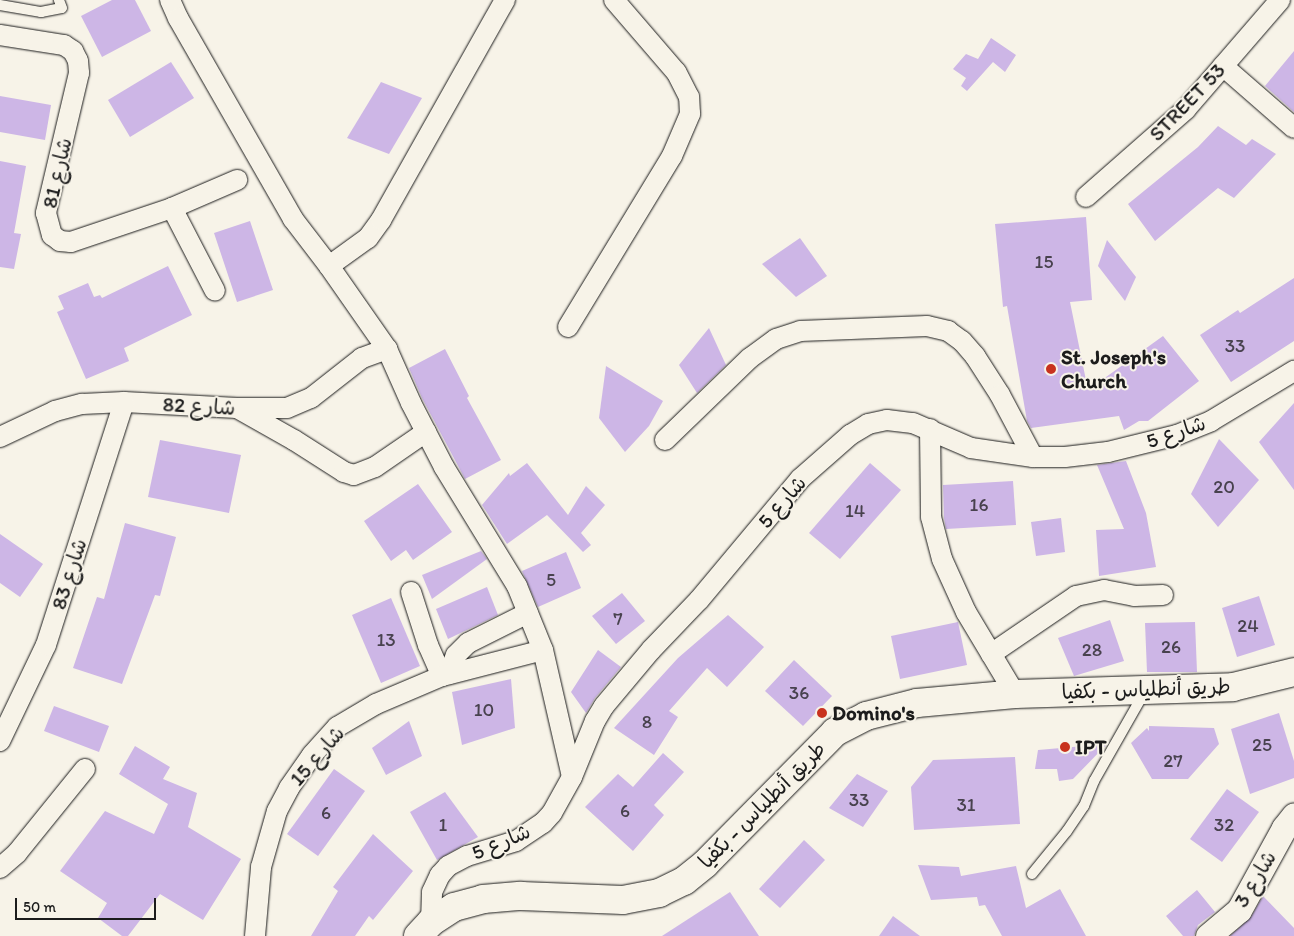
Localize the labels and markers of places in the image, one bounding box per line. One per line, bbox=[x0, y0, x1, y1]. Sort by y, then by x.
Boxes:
place label: St. Joseph's Church bbox=[1061, 344, 1165, 394]
marker: St. Joseph's Church bbox=[1045, 363, 1057, 375]
place label: Domino's bbox=[832, 700, 915, 726]
marker: Domino's bbox=[816, 707, 828, 719]
place label: IPT bbox=[1075, 734, 1107, 760]
marker: IPT bbox=[1059, 741, 1071, 753]

